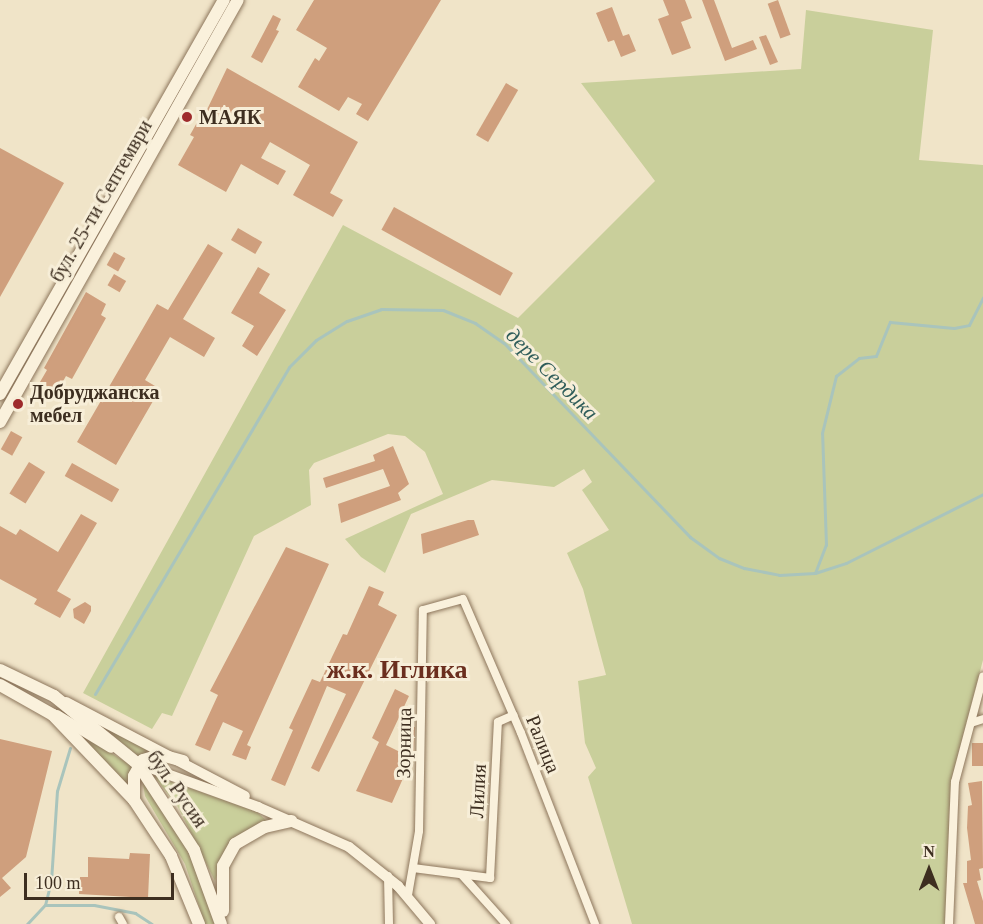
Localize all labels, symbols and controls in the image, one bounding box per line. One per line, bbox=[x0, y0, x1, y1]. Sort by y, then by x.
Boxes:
place label: МАЯК bbox=[199, 105, 261, 129]
marker: МАЯК bbox=[180, 110, 194, 124]
street label: бул. 25-ти Септември bbox=[45, 116, 157, 286]
water label: дере Сердика bbox=[501, 323, 603, 425]
place label: Добруджанска мебел bbox=[30, 380, 160, 427]
marker: Добруджанска мебел bbox=[11, 397, 25, 411]
district label: ж.к. Иглика bbox=[326, 654, 468, 686]
street label: Зорница bbox=[391, 707, 417, 779]
street label: Ралица bbox=[521, 711, 565, 777]
street label: бул. Русия bbox=[142, 746, 212, 832]
street label: Лилия bbox=[465, 763, 491, 819]
north arrow bbox=[899, 840, 959, 900]
text: N bbox=[923, 843, 935, 860]
scale bar bbox=[27, 861, 177, 899]
text: 100 m bbox=[35, 873, 81, 893]

